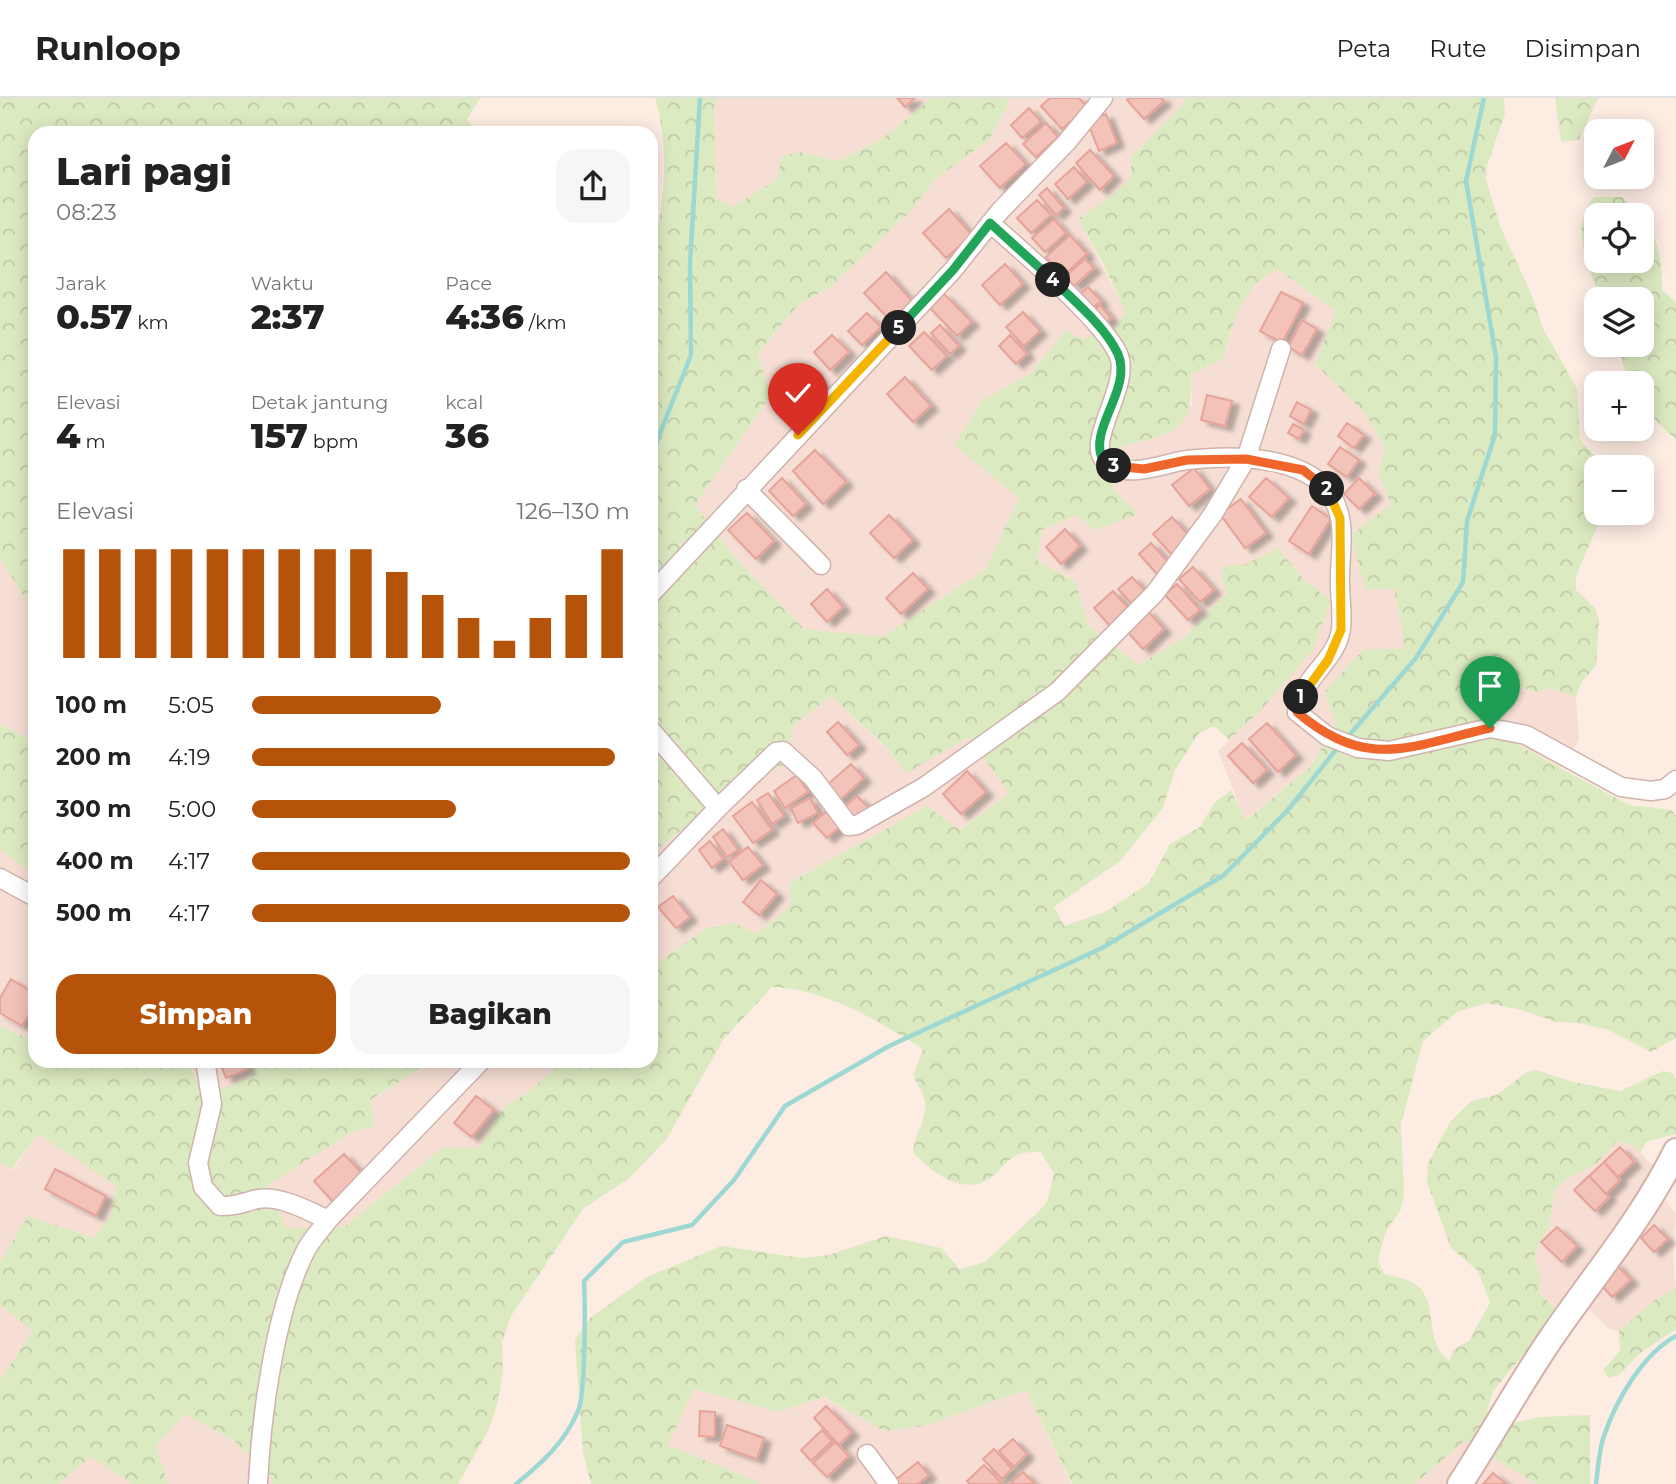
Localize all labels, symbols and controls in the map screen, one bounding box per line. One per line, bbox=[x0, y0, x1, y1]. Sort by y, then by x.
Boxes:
text: Runloop bbox=[35, 28, 181, 68]
text: Peta bbox=[1336, 34, 1391, 63]
text: Rute bbox=[1429, 34, 1487, 63]
text: Disimpan bbox=[1525, 34, 1641, 63]
north arrow bbox=[1584, 119, 1654, 189]
map controls bbox=[1584, 119, 1654, 525]
text: Lari pagi bbox=[56, 148, 232, 195]
button: share bbox=[556, 149, 630, 223]
text: 08:23 bbox=[56, 198, 117, 226]
button: locate bbox=[1584, 203, 1654, 273]
pin: 4 bbox=[1036, 262, 1070, 298]
text: 4 bbox=[1046, 268, 1059, 291]
text: Jarak bbox=[56, 272, 106, 295]
text: Waktu bbox=[251, 272, 314, 295]
text: Pace bbox=[445, 272, 492, 295]
button: layers bbox=[1584, 287, 1654, 357]
text: 0.57 bbox=[56, 295, 132, 338]
text: 2:37 bbox=[251, 295, 325, 338]
text: 4:36 bbox=[445, 295, 524, 338]
pin: 5 bbox=[881, 310, 916, 345]
text: km bbox=[132, 311, 169, 334]
text: /km bbox=[524, 311, 567, 334]
text: 5 bbox=[893, 316, 904, 339]
pin bbox=[768, 363, 828, 435]
button: + bbox=[1584, 371, 1654, 441]
icon: check bbox=[779, 374, 817, 412]
text: Elevasi bbox=[56, 391, 121, 414]
text: Detak jantung bbox=[251, 391, 388, 414]
text: kcal bbox=[445, 391, 483, 414]
text: 4 bbox=[56, 414, 81, 457]
text: 157 bbox=[251, 414, 308, 457]
text: 36 bbox=[445, 414, 489, 457]
text: m bbox=[81, 430, 106, 453]
text: bpm bbox=[308, 430, 359, 453]
pin: 3 bbox=[1096, 448, 1132, 484]
text: 3 bbox=[1108, 454, 1119, 477]
button: − bbox=[1584, 455, 1654, 525]
pin: 2 bbox=[1310, 472, 1344, 506]
text: 2 bbox=[1321, 477, 1332, 500]
text: Elevasi bbox=[56, 497, 134, 525]
text: 126–130 m bbox=[517, 497, 630, 525]
pin bbox=[1460, 656, 1520, 728]
icon: arrive bbox=[1471, 667, 1509, 705]
pin: 1 bbox=[1284, 680, 1318, 714]
text: 1 bbox=[1297, 685, 1304, 708]
text: 100 m bbox=[56, 691, 127, 719]
text: 5:05 bbox=[168, 691, 214, 719]
text: 200 m bbox=[56, 743, 131, 771]
text: 4:19 bbox=[168, 743, 211, 771]
text: 300 m bbox=[56, 795, 132, 823]
text: 5:00 bbox=[168, 795, 216, 823]
text: 400 m bbox=[56, 847, 134, 875]
text: 4:17 bbox=[168, 847, 210, 875]
text: 500 m bbox=[56, 899, 132, 927]
text: 4:17 bbox=[168, 899, 210, 927]
button: Simpan bbox=[56, 974, 336, 1054]
button: Bagikan bbox=[350, 974, 630, 1054]

